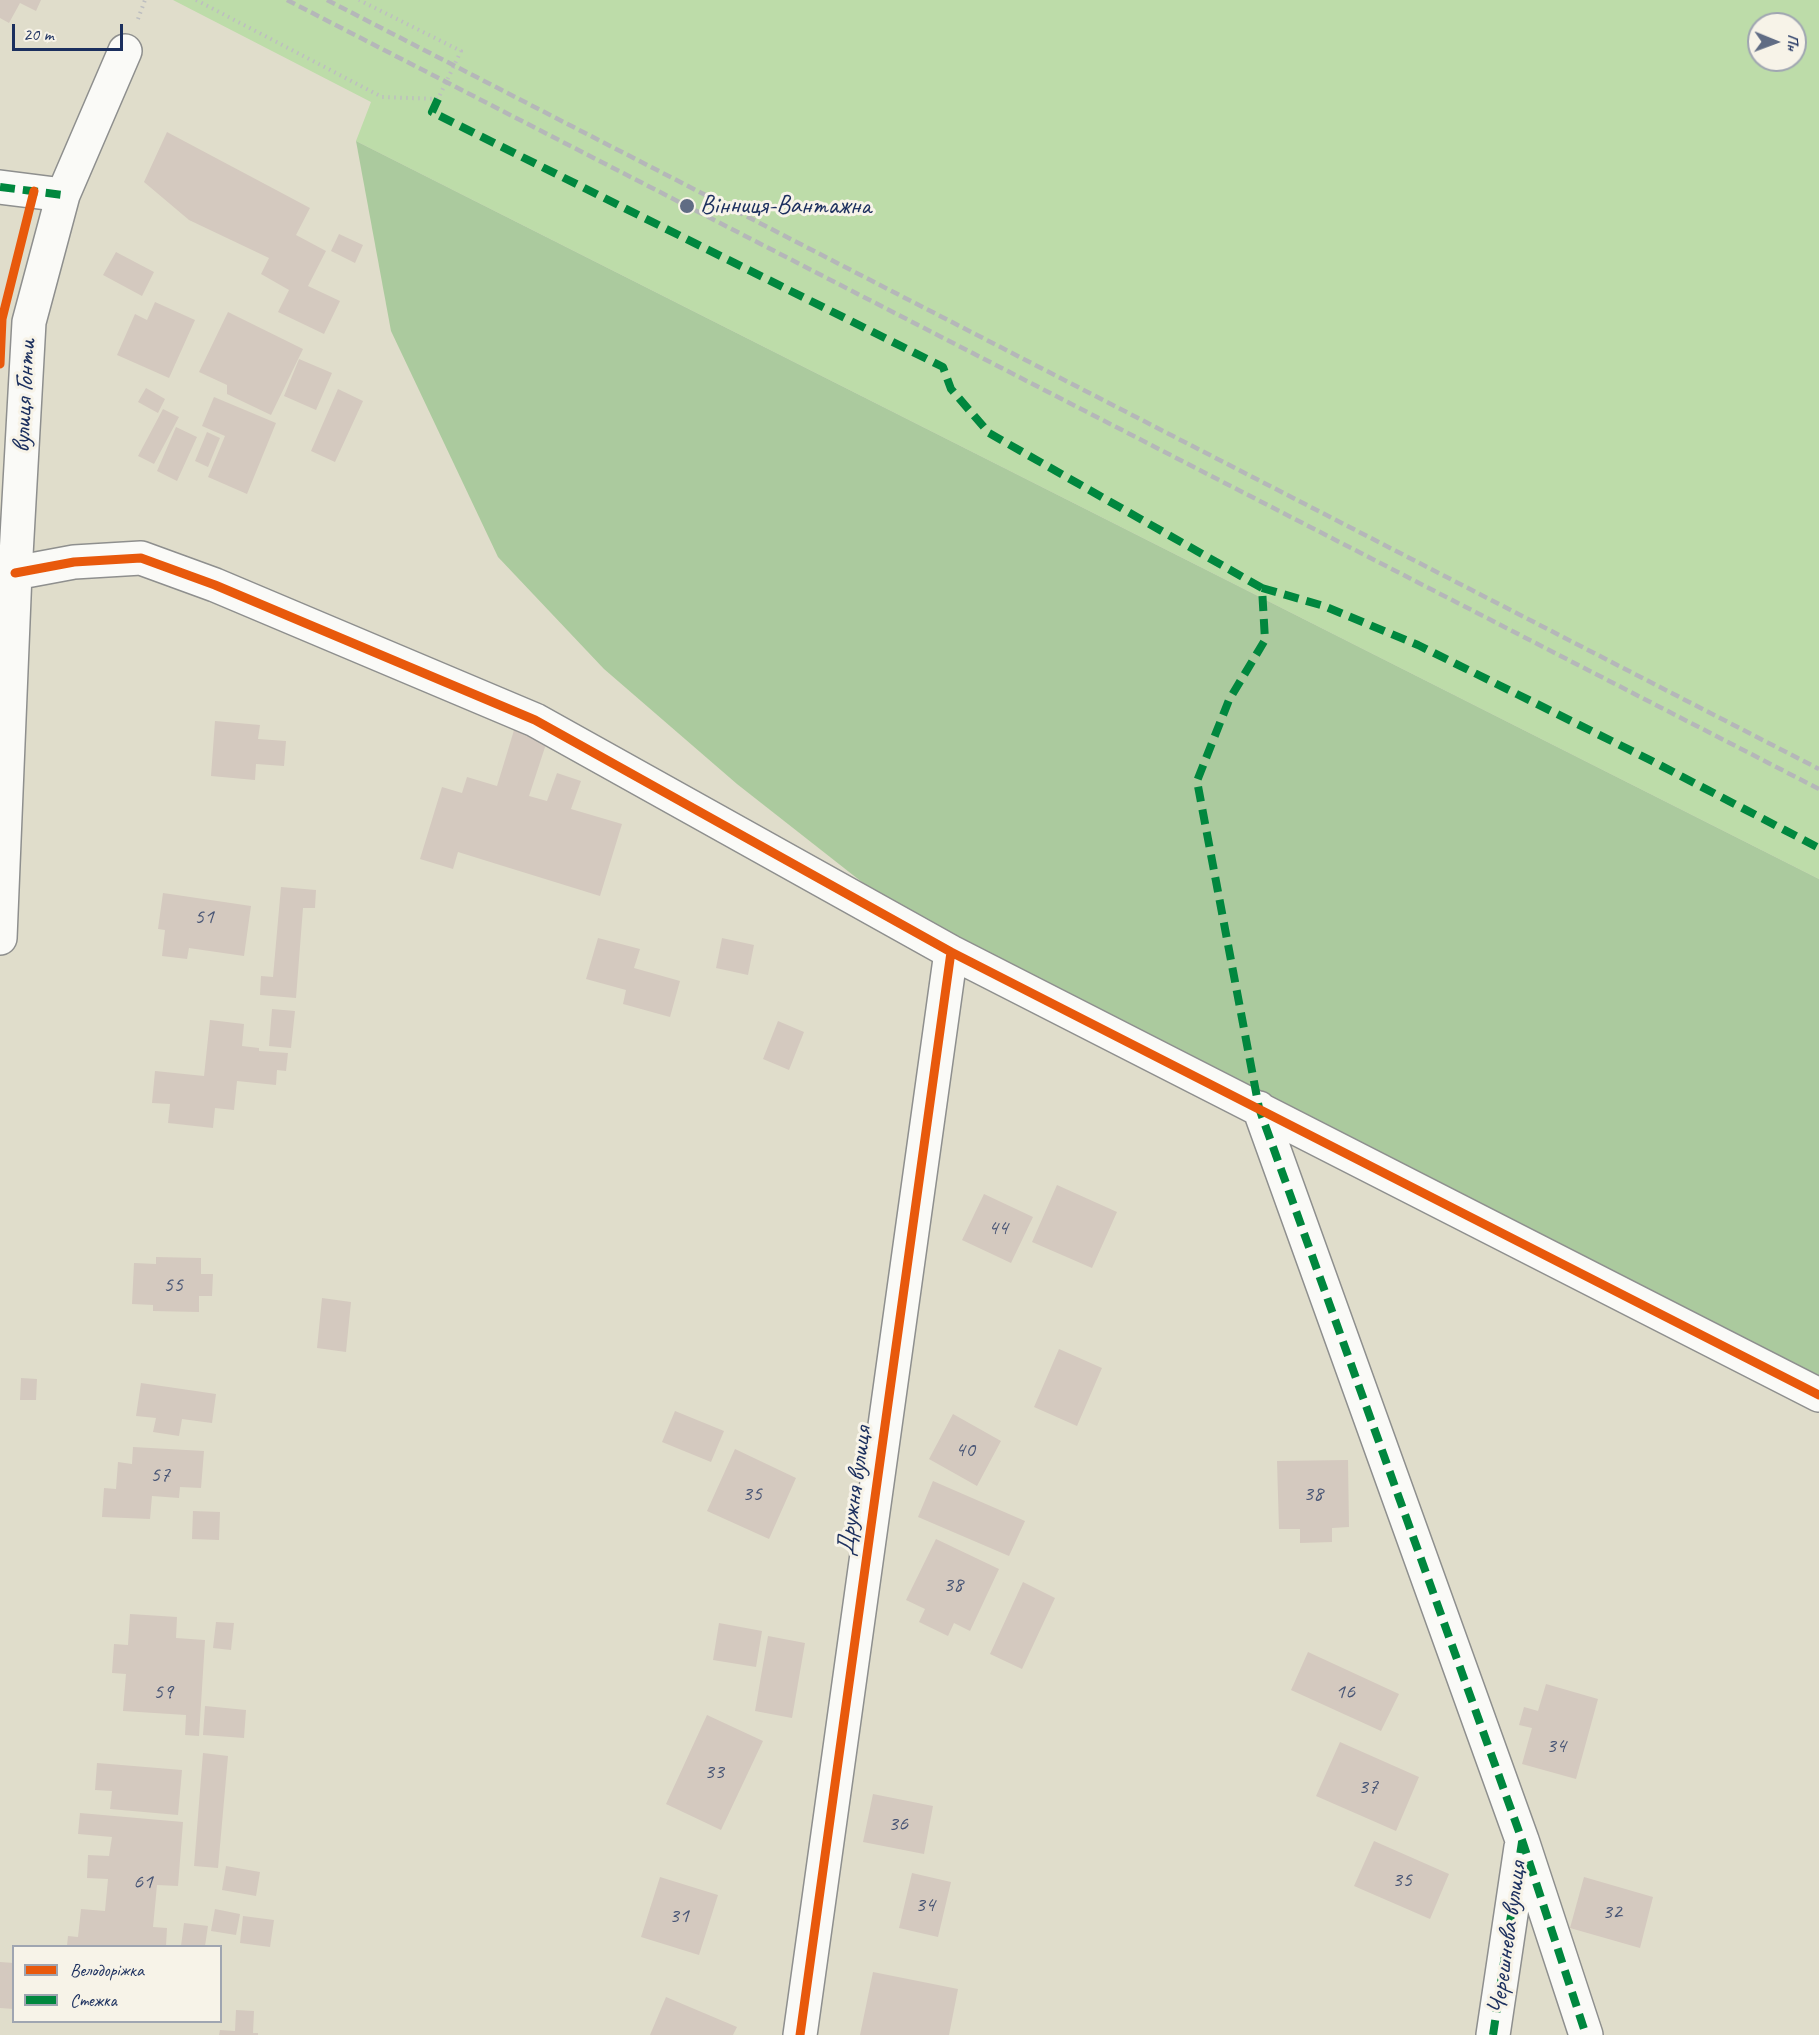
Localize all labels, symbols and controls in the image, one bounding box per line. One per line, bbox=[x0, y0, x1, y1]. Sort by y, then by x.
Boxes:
scale bar bbox=[15, 12, 126, 50]
north arrow bbox=[1747, 12, 1807, 72]
text: 20 m bbox=[23, 23, 54, 45]
text: Пн bbox=[1783, 34, 1803, 51]
place label: Вінниця-Вантажна bbox=[700, 190, 871, 222]
marker: Вінниця-Вантажна bbox=[678, 197, 696, 215]
street label: вулиця Гонти bbox=[6, 338, 44, 454]
house number: 51 bbox=[194, 904, 214, 930]
house number: 44 bbox=[988, 1215, 1008, 1241]
house number: 55 bbox=[163, 1272, 183, 1298]
street label: Дружня вулиця bbox=[830, 1424, 880, 1558]
house number: 40 bbox=[955, 1437, 975, 1463]
house number: 57 bbox=[150, 1462, 170, 1488]
house number: 35 bbox=[742, 1481, 762, 1507]
house number: 38 bbox=[1303, 1481, 1323, 1507]
house number: 38 bbox=[943, 1572, 963, 1598]
house number: 59 bbox=[153, 1679, 173, 1705]
house number: 16 bbox=[1335, 1679, 1355, 1705]
house number: 34 bbox=[1546, 1733, 1566, 1759]
house number: 33 bbox=[704, 1759, 724, 1785]
house number: 37 bbox=[1358, 1774, 1378, 1800]
house number: 36 bbox=[888, 1811, 908, 1837]
street label: Черешнева вулиця bbox=[1482, 1860, 1534, 2016]
house number: 35 bbox=[1392, 1867, 1412, 1893]
house number: 61 bbox=[133, 1869, 153, 1895]
house number: 34 bbox=[915, 1892, 935, 1918]
house number: 32 bbox=[1602, 1899, 1622, 1925]
house number: 31 bbox=[669, 1903, 689, 1929]
legend bbox=[12, 1945, 222, 2023]
text: Велодоріжка bbox=[70, 1959, 144, 1981]
text: Стежка bbox=[70, 1989, 117, 2011]

